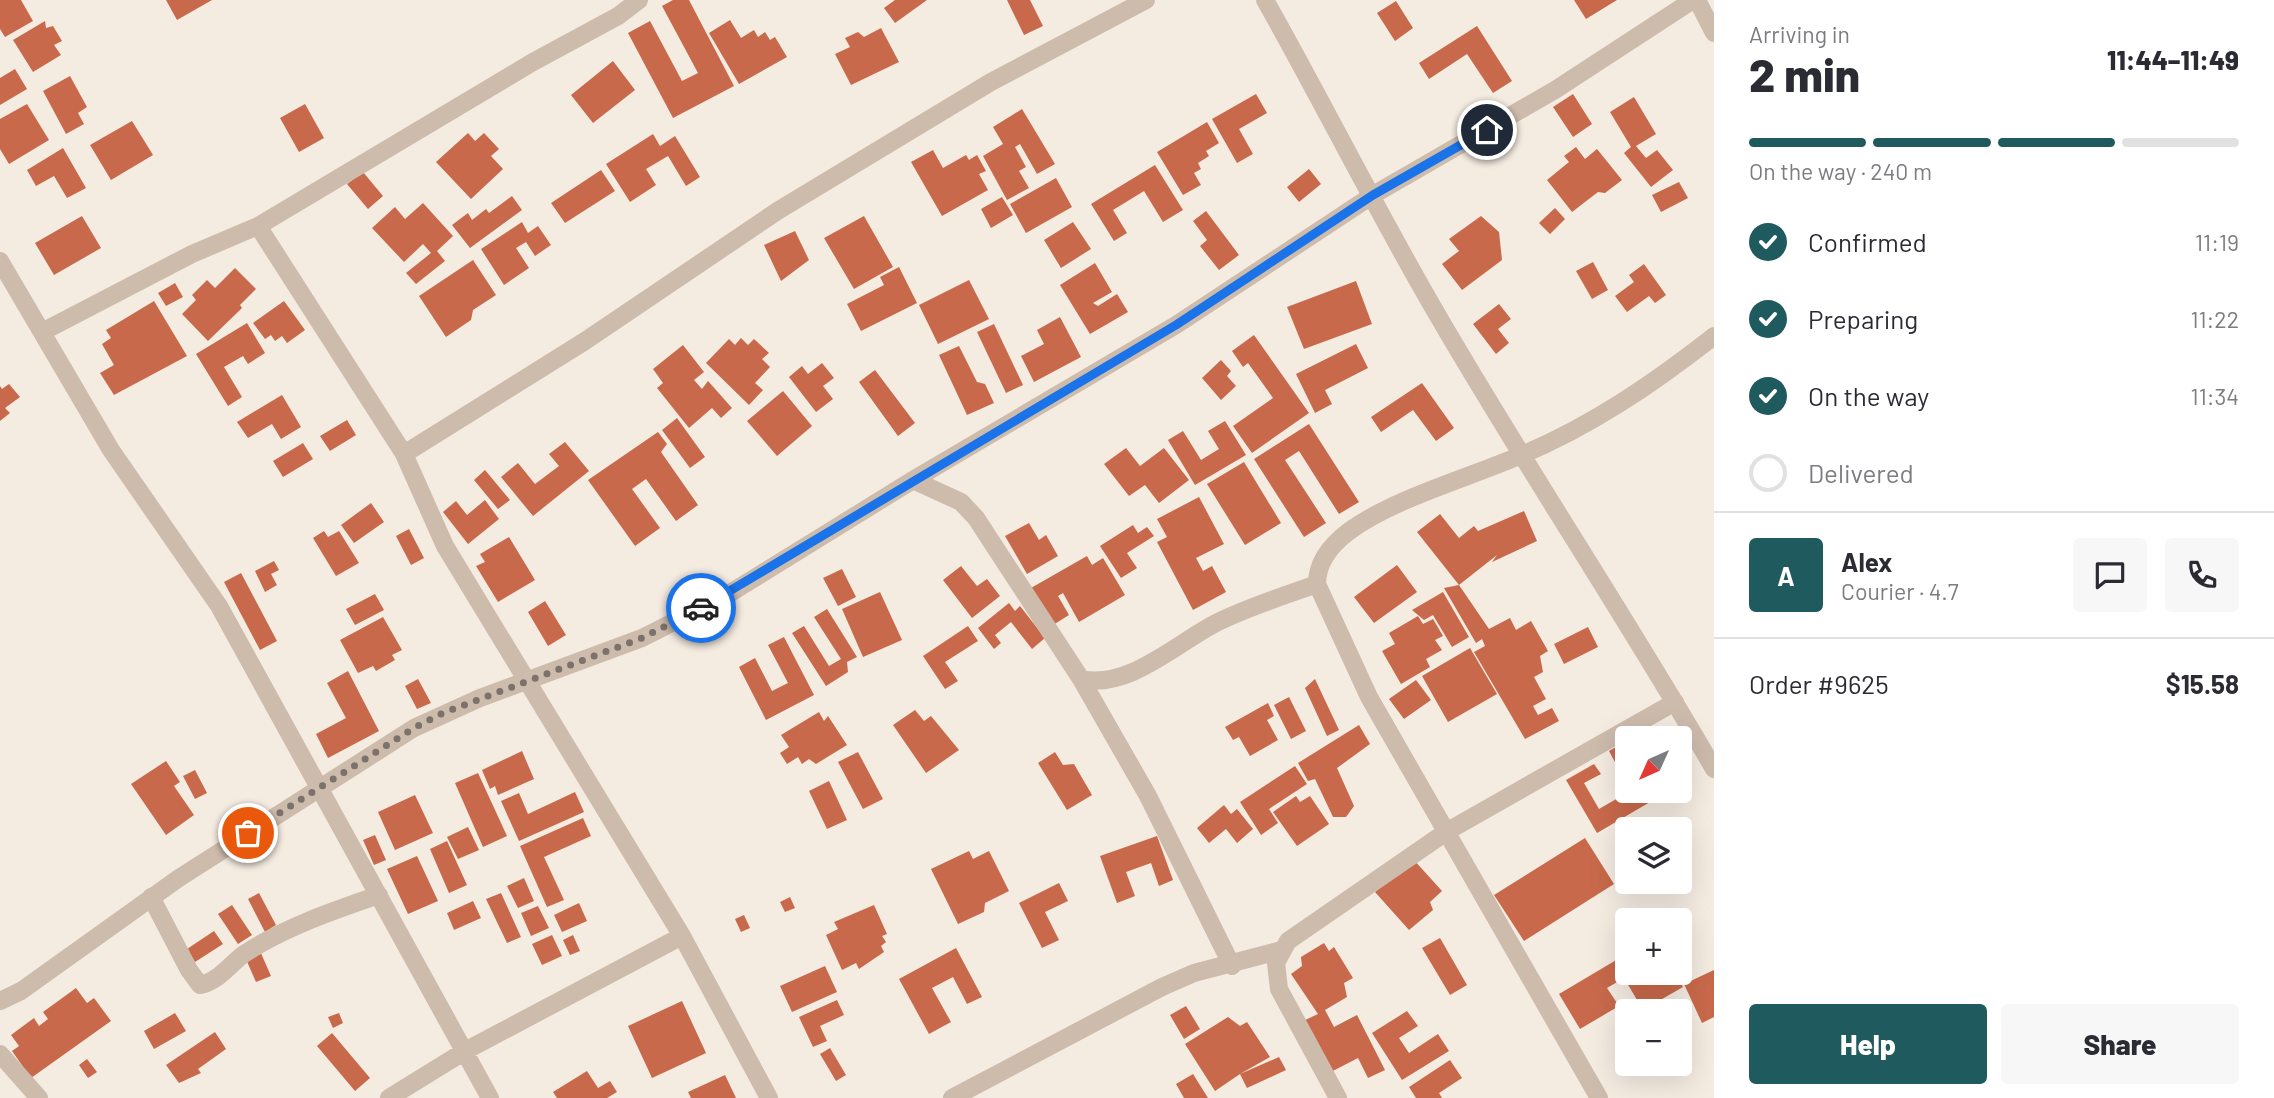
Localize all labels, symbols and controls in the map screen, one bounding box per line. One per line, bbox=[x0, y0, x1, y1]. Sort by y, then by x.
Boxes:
text: Arriving in bbox=[1749, 20, 1850, 48]
text: 11:44–11:49 bbox=[2107, 44, 2239, 75]
text: 2 min bbox=[1749, 46, 1860, 101]
pin bbox=[1457, 100, 1517, 160]
icon: home bbox=[1468, 111, 1506, 149]
text: On the way · 240 m bbox=[1749, 157, 1932, 185]
icon: check bbox=[1749, 223, 1787, 261]
text: Confirmed bbox=[1808, 226, 1927, 257]
text: 11:19 bbox=[2195, 228, 2239, 256]
icon: check bbox=[1749, 300, 1787, 338]
text: Preparing bbox=[1808, 303, 1918, 334]
text: 11:22 bbox=[2190, 305, 2239, 333]
icon: check bbox=[1749, 377, 1787, 415]
text: On the way bbox=[1808, 380, 1929, 411]
text: 11:34 bbox=[2191, 382, 2239, 410]
text: Delivered bbox=[1808, 457, 1914, 488]
button: chat bbox=[2073, 538, 2147, 612]
button: phone bbox=[2165, 538, 2239, 612]
text: Alex bbox=[1841, 546, 1892, 577]
text: A bbox=[1777, 560, 1795, 591]
courier bbox=[666, 573, 736, 643]
text: Courier · 4.7 bbox=[1841, 577, 1959, 605]
icon: car bbox=[682, 589, 720, 627]
text: Order #9625 bbox=[1749, 668, 1889, 699]
text: $15.58 bbox=[2166, 668, 2239, 699]
north arrow bbox=[1615, 726, 1692, 803]
map controls bbox=[1615, 726, 1692, 1076]
pin bbox=[218, 803, 278, 863]
icon: bag bbox=[229, 814, 267, 852]
button: layers bbox=[1615, 817, 1692, 894]
button: + bbox=[1615, 908, 1692, 985]
button: − bbox=[1615, 999, 1692, 1076]
button: Help bbox=[1749, 1004, 1987, 1084]
button: Share bbox=[2001, 1004, 2239, 1084]

